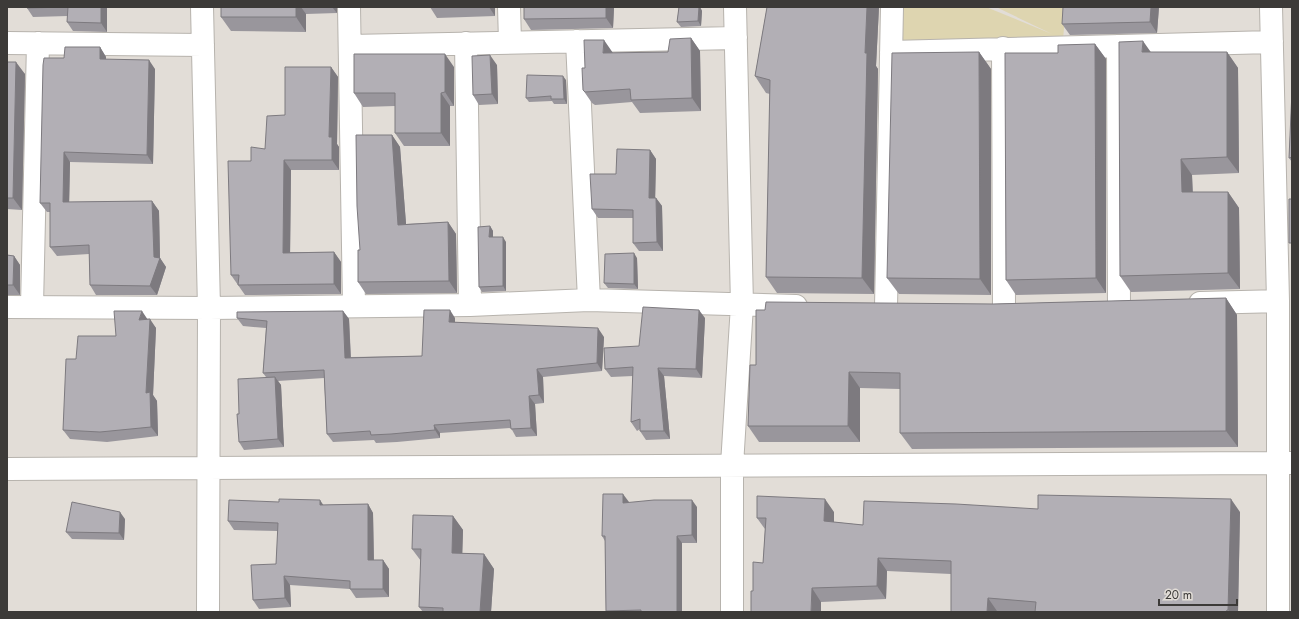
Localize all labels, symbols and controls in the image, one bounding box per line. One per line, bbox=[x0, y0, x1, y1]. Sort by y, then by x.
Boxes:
scale bar bbox=[1159, 581, 1237, 607]
text: 20 m bbox=[1165, 586, 1192, 604]

